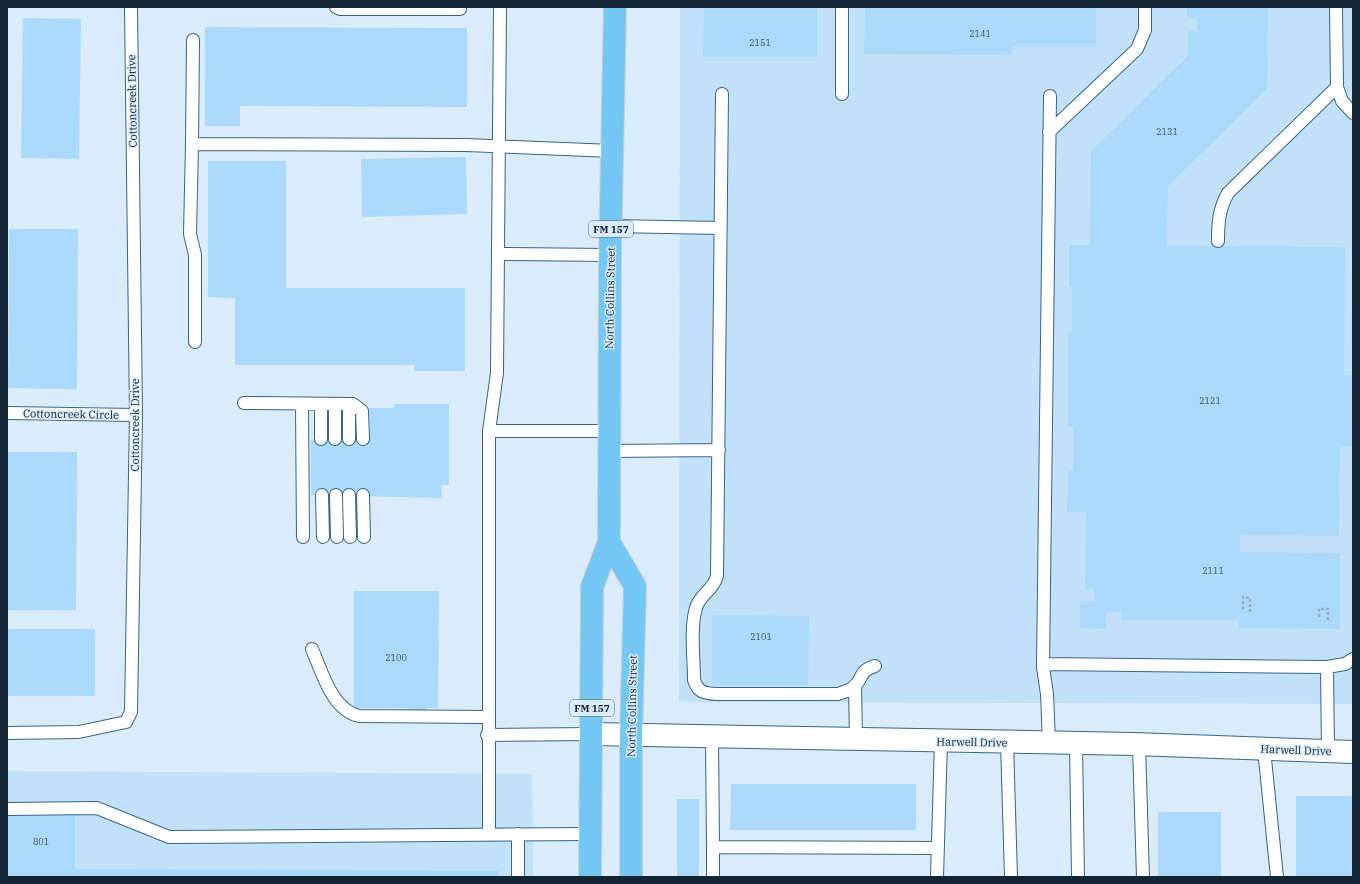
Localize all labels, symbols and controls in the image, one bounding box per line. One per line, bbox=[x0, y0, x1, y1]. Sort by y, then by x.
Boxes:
house number: 2141 bbox=[969, 28, 991, 39]
house number: 2151 bbox=[749, 37, 771, 48]
street label: Cottoncreek Drive bbox=[124, 54, 140, 148]
house number: 2131 bbox=[1156, 126, 1178, 137]
road number: FM 157 bbox=[589, 221, 633, 237]
street label: North Collins Street bbox=[602, 247, 618, 349]
street label: Cottoncreek Drive bbox=[128, 378, 142, 472]
house number: 2121 bbox=[1199, 395, 1221, 406]
street label: Cottoncreek Circle bbox=[23, 406, 119, 422]
house number: 2111 bbox=[1202, 565, 1224, 576]
house number: 2101 bbox=[750, 631, 772, 642]
house number: 2100 bbox=[385, 652, 407, 663]
street label: North Collins Street bbox=[624, 655, 640, 757]
road number: FM 157 bbox=[570, 700, 614, 716]
street label: Harwell Drive bbox=[936, 734, 1008, 750]
street label: Harwell Drive bbox=[1260, 742, 1332, 758]
house number: 801 bbox=[33, 836, 49, 847]

